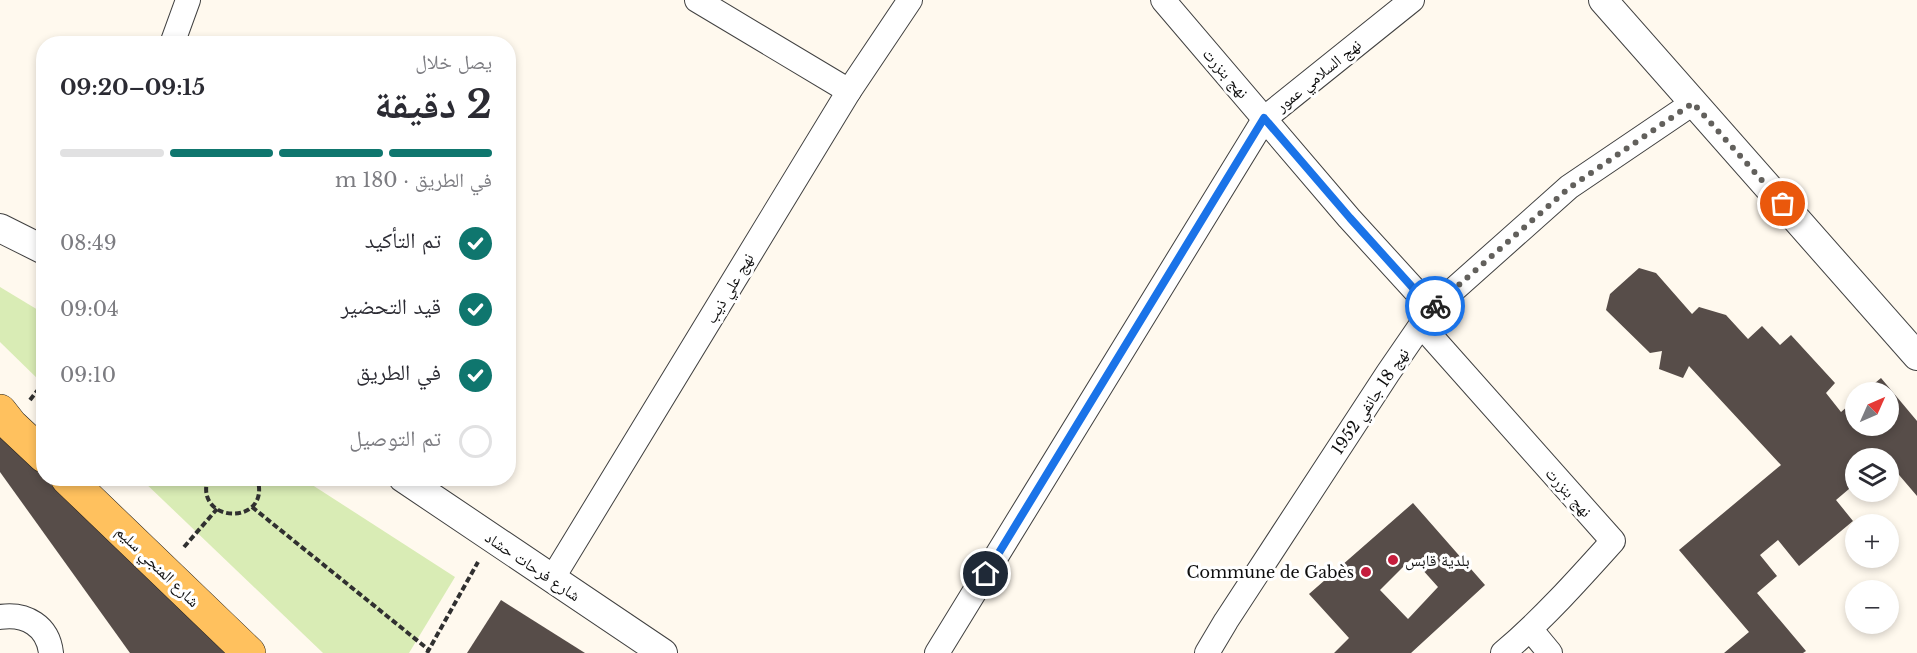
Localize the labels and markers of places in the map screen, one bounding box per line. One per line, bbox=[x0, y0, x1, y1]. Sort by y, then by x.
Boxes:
pin bbox=[1757, 178, 1808, 229]
pin bbox=[960, 548, 1011, 599]
place label: بلدية قابس bbox=[1405, 550, 1470, 571]
marker: بلدية قابس bbox=[1386, 553, 1400, 567]
place label: Commune de Gabès bbox=[1187, 562, 1354, 582]
marker: Commune de Gabès bbox=[1359, 565, 1373, 579]

